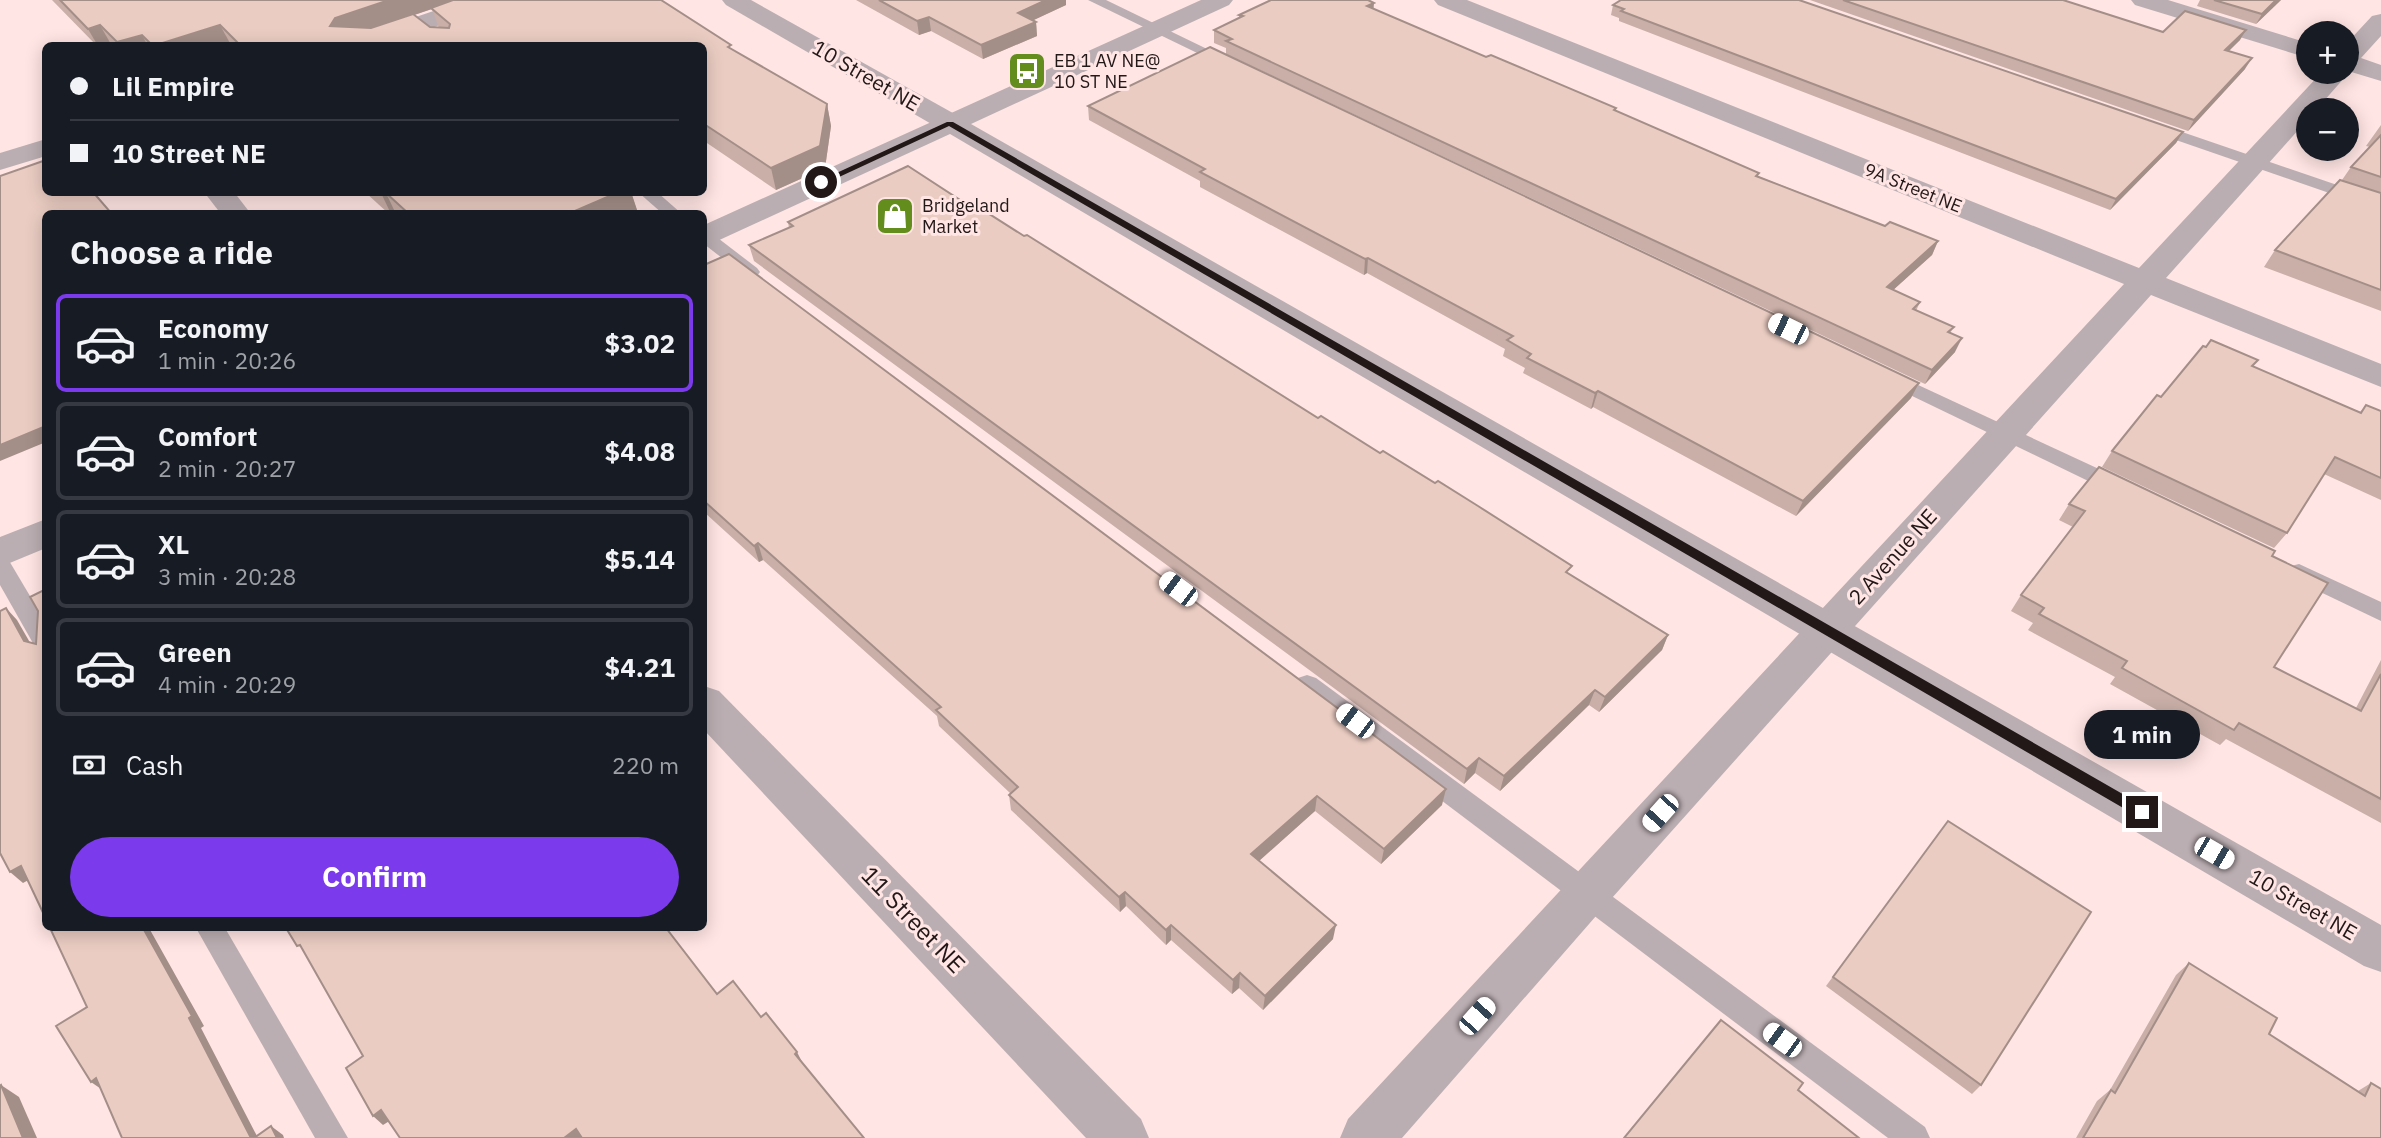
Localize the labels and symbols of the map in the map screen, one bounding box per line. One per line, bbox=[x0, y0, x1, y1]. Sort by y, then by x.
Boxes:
street label: 10 Street NE bbox=[808, 33, 925, 117]
place label: EB 1 AV NE@ 10 ST NE bbox=[1054, 49, 1161, 93]
bus stop icon: EB 1 AV NE@ 10 ST NE bbox=[1006, 50, 1048, 92]
street label: 9A Street NE bbox=[1861, 157, 1965, 218]
route start bbox=[805, 166, 837, 198]
place label: Bridgeland Market bbox=[922, 194, 1010, 238]
shop icon: Bridgeland Market bbox=[874, 195, 916, 237]
car bbox=[1765, 310, 1812, 348]
street label: 2 Avenue NE bbox=[1842, 502, 1943, 610]
car bbox=[1155, 568, 1202, 610]
car bbox=[1332, 700, 1379, 742]
callout: 1 min bbox=[2084, 710, 2200, 760]
car bbox=[1639, 790, 1682, 836]
route end bbox=[2126, 796, 2158, 828]
car bbox=[2191, 833, 2238, 873]
street label: 11 Street NE bbox=[855, 859, 973, 980]
street label: 10 Street NE bbox=[2245, 862, 2362, 946]
car bbox=[1456, 993, 1499, 1039]
car bbox=[1759, 1019, 1806, 1061]

